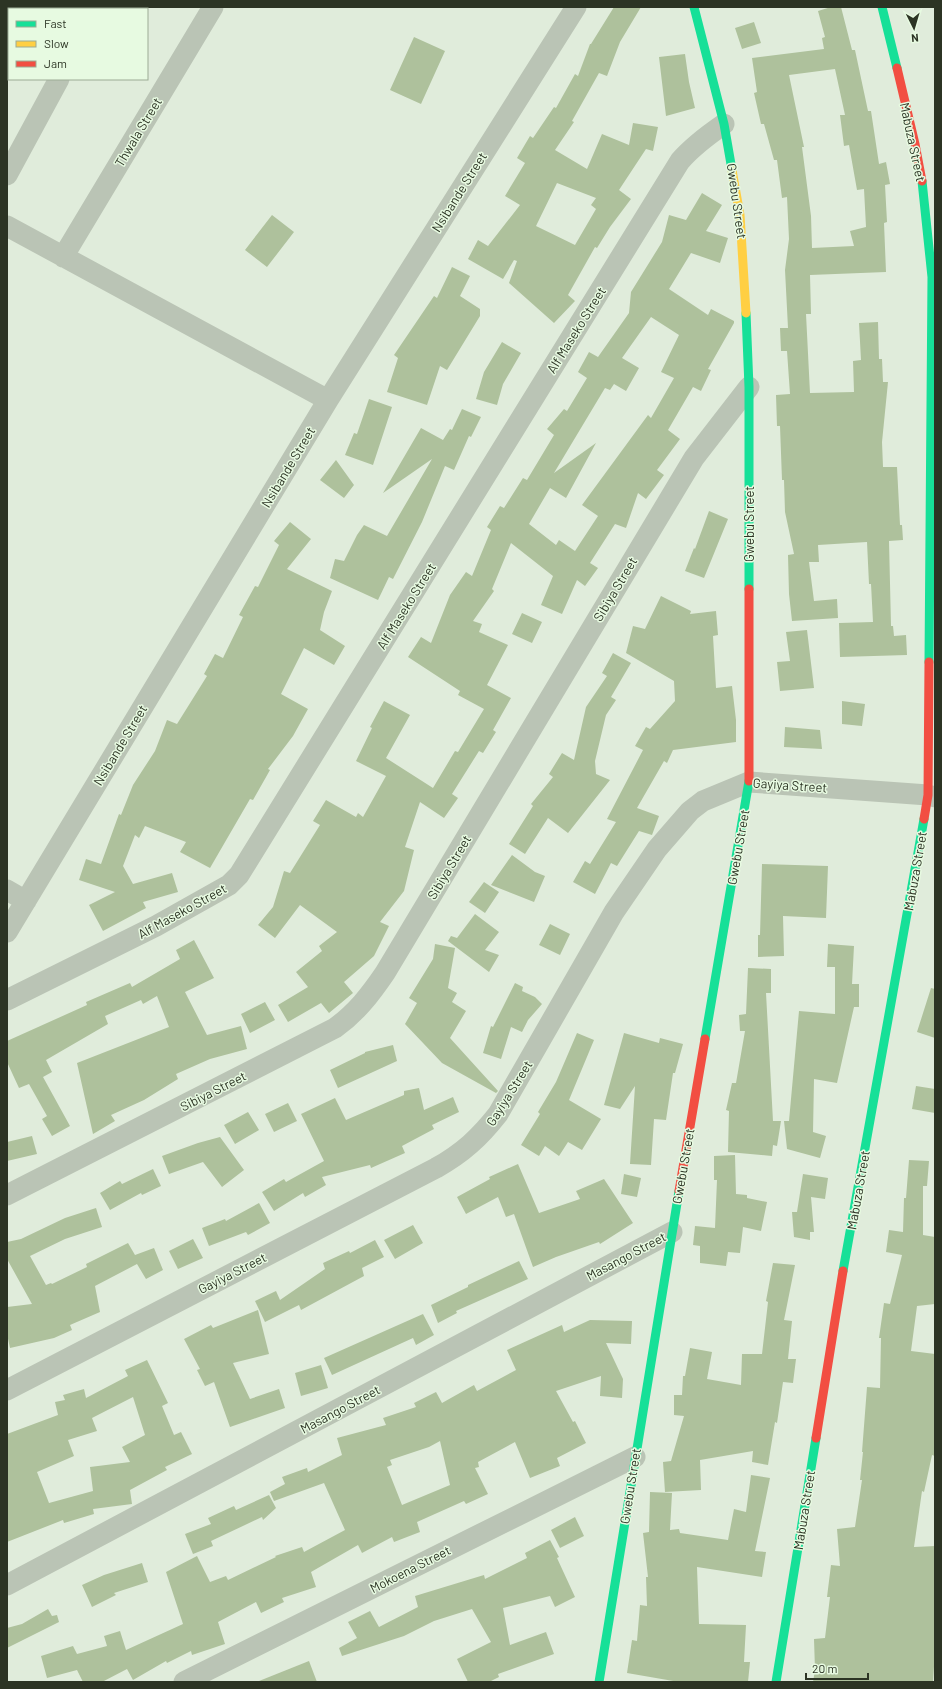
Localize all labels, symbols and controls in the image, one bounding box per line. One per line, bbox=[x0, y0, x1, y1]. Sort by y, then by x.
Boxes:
legend bbox=[8, 8, 148, 80]
north arrow bbox=[894, 8, 934, 48]
text: Fast bbox=[44, 16, 67, 30]
text: N bbox=[911, 32, 919, 45]
text: Slow bbox=[44, 36, 69, 50]
text: Jam bbox=[44, 56, 67, 70]
street label: Thwala Street bbox=[111, 94, 165, 170]
street label: Mabuza Street bbox=[897, 101, 929, 183]
street label: Nsibande Street bbox=[428, 149, 490, 235]
street label: Gwebu Street bbox=[724, 162, 750, 240]
street label: Alf Maseko Street bbox=[543, 284, 609, 376]
street label: Nsibande Street bbox=[258, 424, 318, 510]
street label: Gwebu Street bbox=[741, 486, 757, 562]
street label: Sibiya Street bbox=[590, 554, 640, 624]
street label: Alf Maseko Street bbox=[373, 560, 439, 652]
street label: Nsibande Street bbox=[90, 702, 150, 788]
street label: Gayiya Street bbox=[752, 774, 828, 796]
street label: Gwebu Street bbox=[724, 808, 752, 886]
street label: Mabuza Street bbox=[900, 830, 930, 912]
street label: Sibiya Street bbox=[424, 832, 474, 902]
street label: Alf Maseko Street bbox=[135, 880, 229, 942]
street label: Gayiya Street bbox=[483, 1057, 535, 1129]
street label: Sibiya Street bbox=[177, 1068, 249, 1114]
street label: Gwebu Street bbox=[669, 1127, 697, 1205]
street label: Mabuza Street bbox=[843, 1149, 873, 1231]
street label: Masango Street bbox=[583, 1228, 669, 1284]
street label: Gayiya Street bbox=[195, 1249, 269, 1297]
street label: Masango Street bbox=[297, 1381, 383, 1437]
street label: Gwebu Street bbox=[616, 1447, 644, 1525]
street label: Mabuza Street bbox=[790, 1469, 818, 1551]
street label: Mokoena Street bbox=[367, 1542, 453, 1596]
scale bar bbox=[806, 1655, 868, 1681]
text: 20 m bbox=[812, 1661, 838, 1675]

